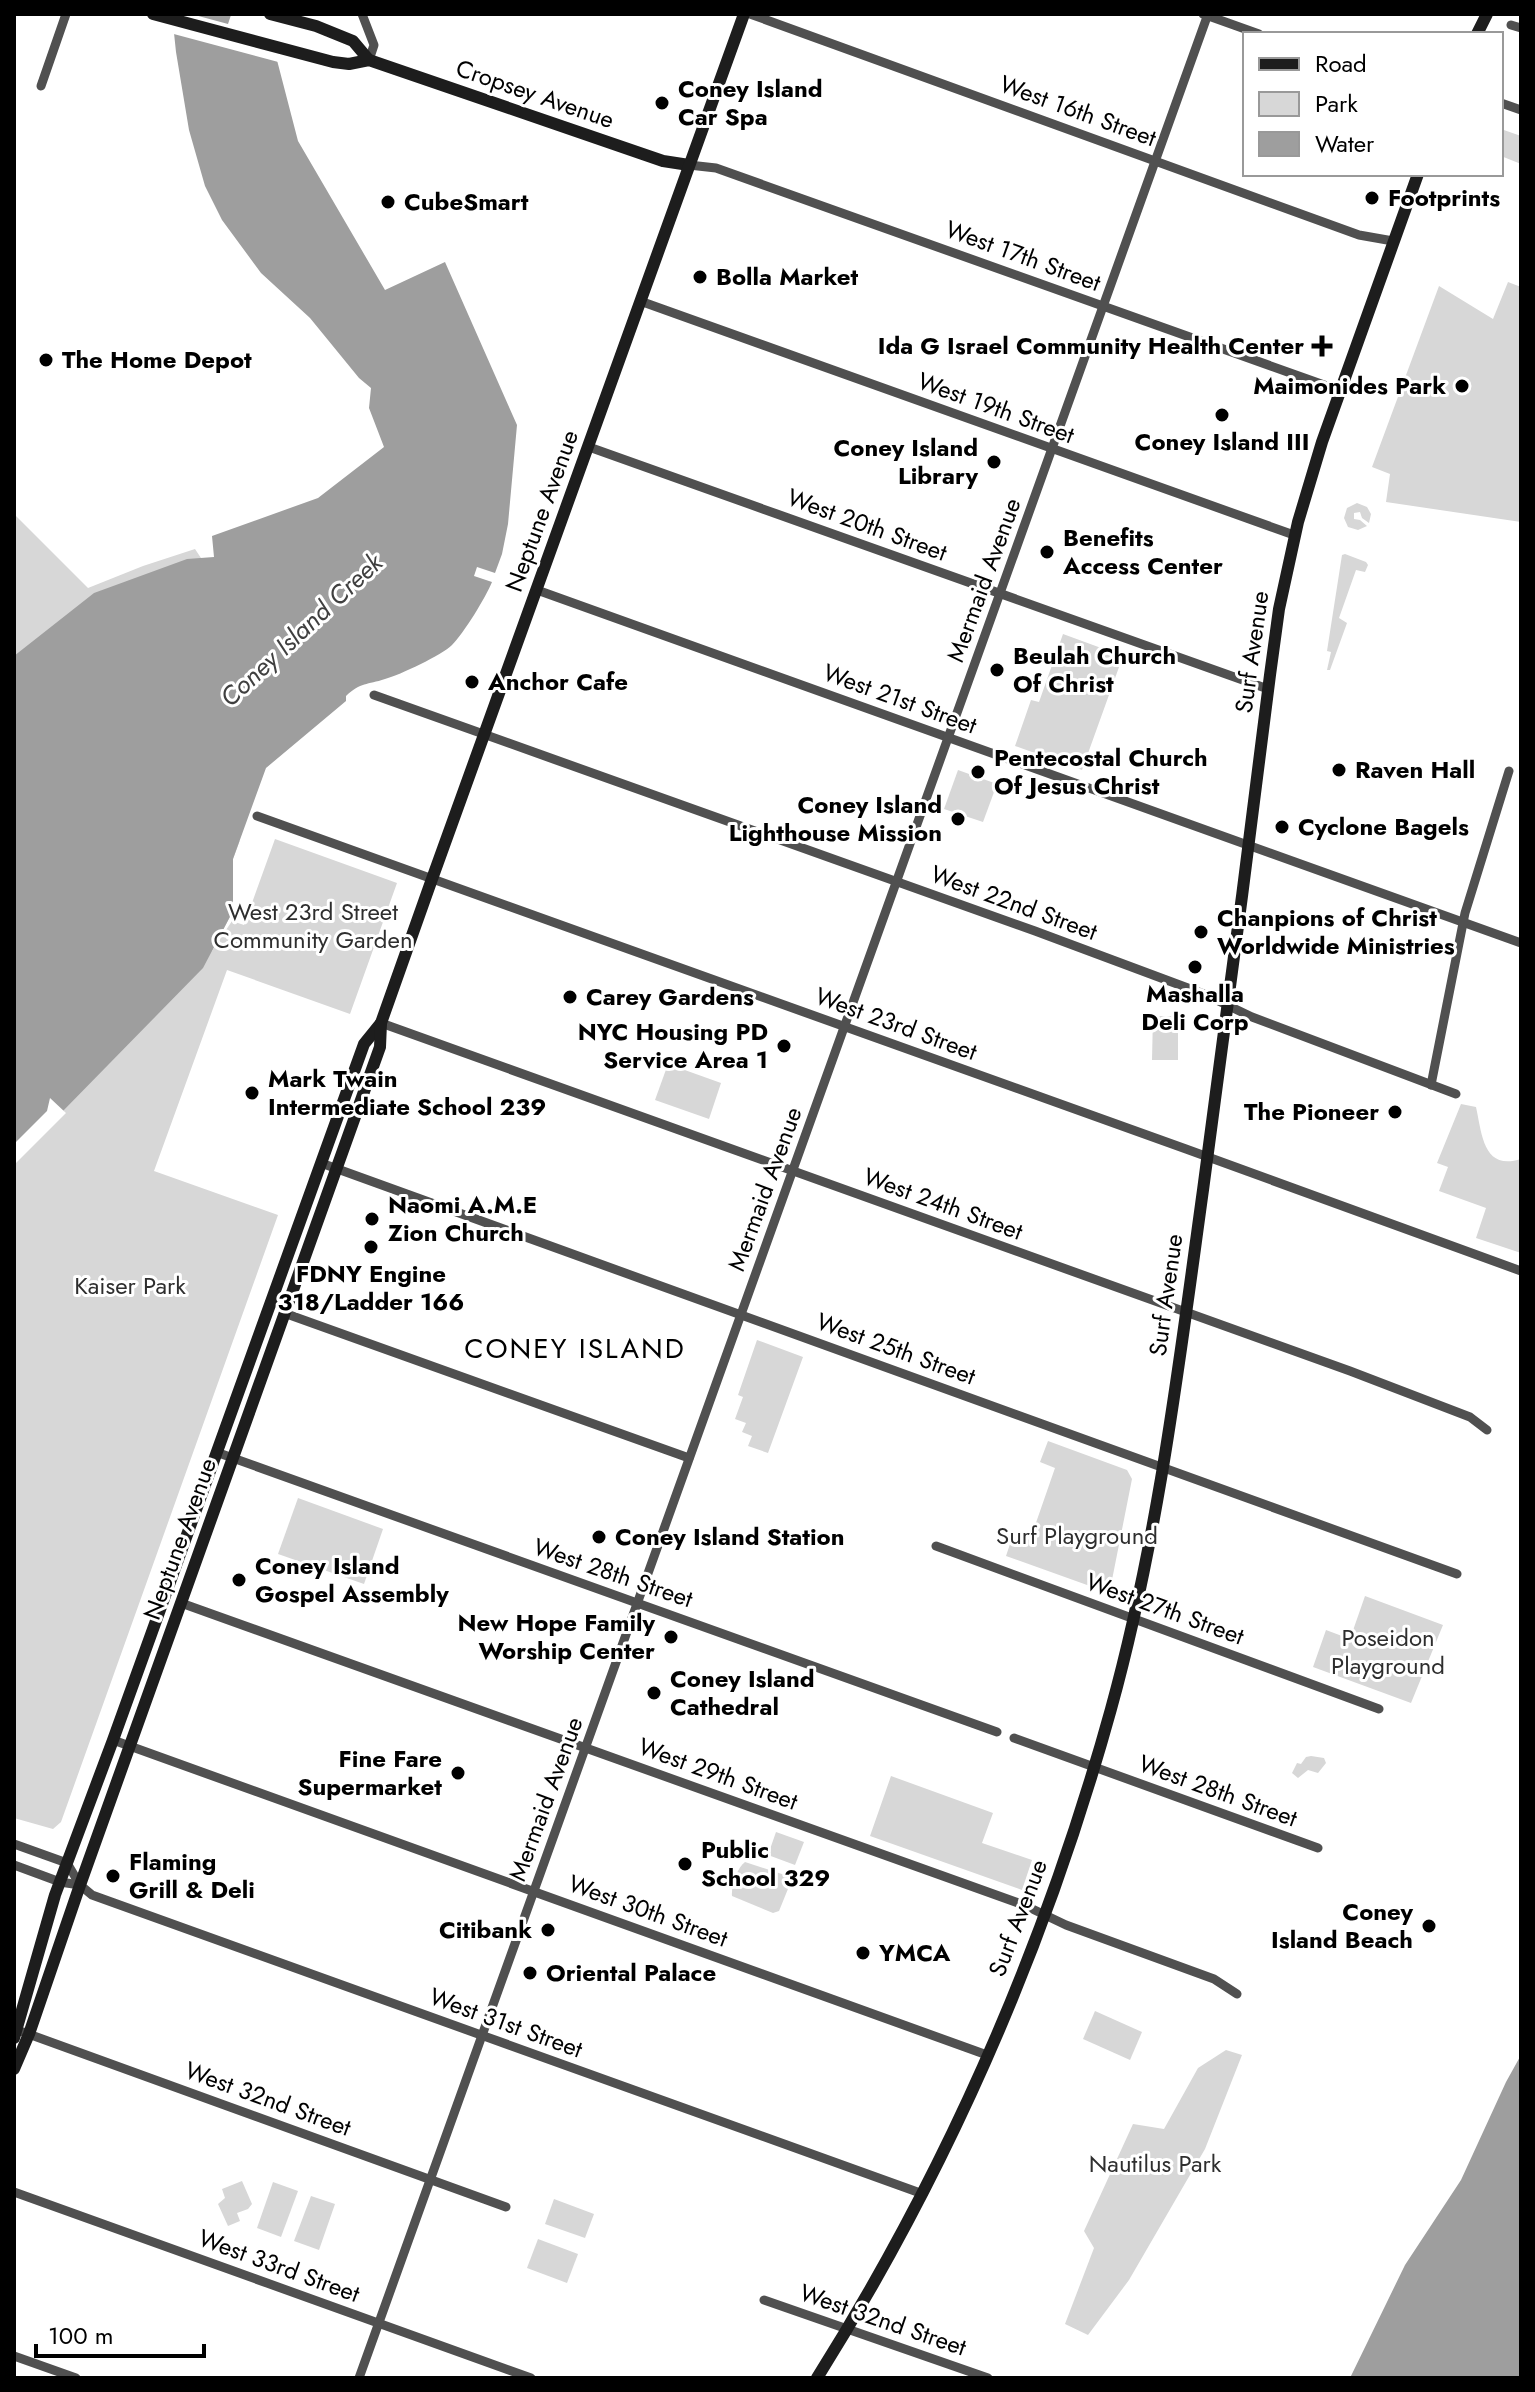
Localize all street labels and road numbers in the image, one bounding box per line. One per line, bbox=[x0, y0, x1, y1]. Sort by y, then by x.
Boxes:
street label: Cropsey Avenue bbox=[451, 50, 619, 137]
street label: West 16th Street bbox=[995, 66, 1162, 155]
street label: West 17th Street bbox=[941, 211, 1106, 300]
street label: West 19th Street bbox=[913, 363, 1080, 452]
street label: Neptune Avenue bbox=[496, 425, 587, 597]
street label: West 20th Street bbox=[782, 479, 952, 570]
street label: Mermaid Avenue bbox=[938, 493, 1029, 667]
street label: Surf Avenue bbox=[1226, 589, 1277, 715]
street label: West 21st Street bbox=[818, 655, 982, 743]
street label: West 22nd Street bbox=[926, 856, 1103, 949]
street label: West 23rd Street bbox=[810, 978, 982, 1069]
street label: Mermaid Avenue bbox=[719, 1102, 810, 1276]
street label: West 24th Street bbox=[859, 1158, 1028, 1249]
street label: Surf Avenue bbox=[1140, 1232, 1191, 1358]
street label: West 25th Street bbox=[812, 1304, 981, 1394]
street label: Neptune Avenue bbox=[134, 1453, 225, 1625]
street label: West 28th Street bbox=[529, 1529, 698, 1616]
street label: West 27th Street bbox=[1081, 1564, 1249, 1653]
street label: Mermaid Avenue bbox=[500, 1712, 591, 1886]
street label: West 29th Street bbox=[634, 1729, 803, 1819]
street label: West 28th Street bbox=[1134, 1746, 1303, 1836]
street label: Surf Avenue bbox=[979, 1854, 1056, 1981]
street label: West 30th Street bbox=[564, 1865, 733, 1956]
street label: West 31st Street bbox=[425, 1979, 588, 2067]
street label: West 32nd Street bbox=[180, 2052, 356, 2145]
street label: West 33rd Street bbox=[194, 2220, 365, 2311]
street label: West 32nd Street bbox=[795, 2275, 972, 2365]

